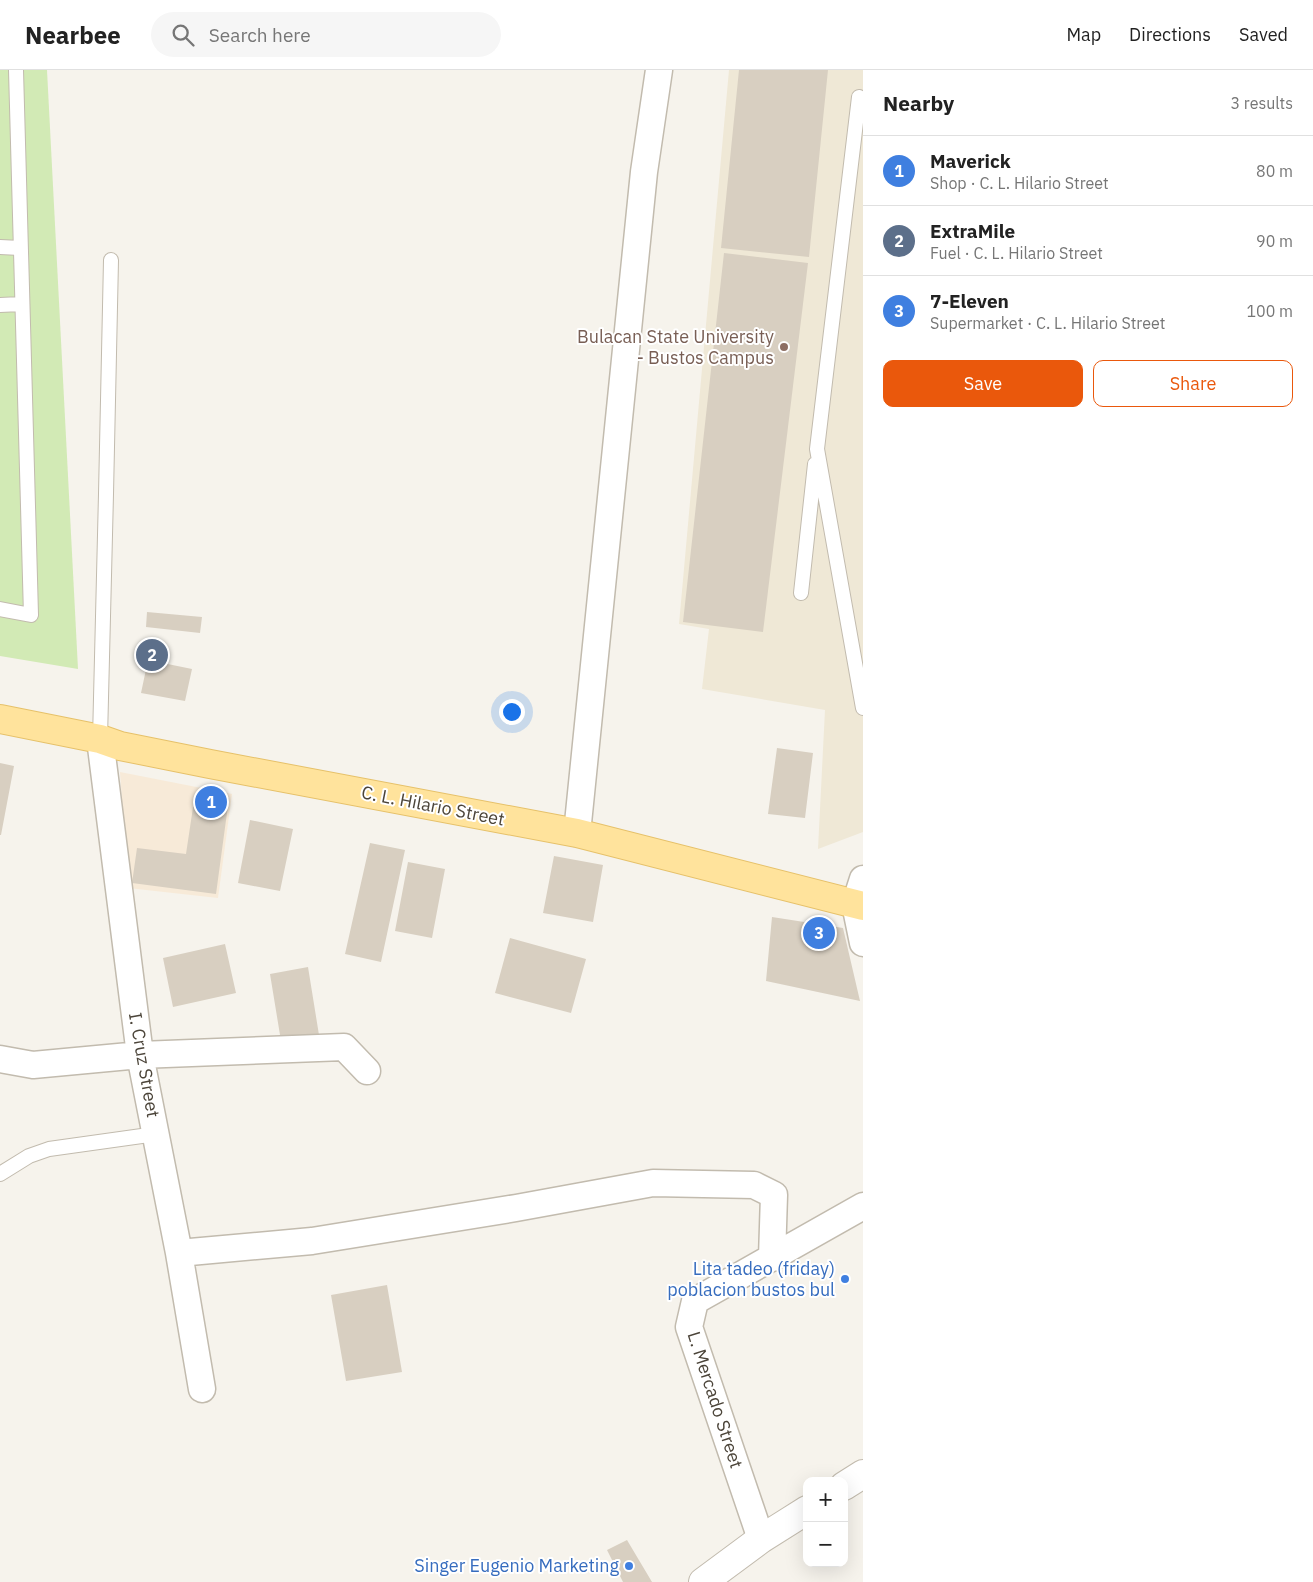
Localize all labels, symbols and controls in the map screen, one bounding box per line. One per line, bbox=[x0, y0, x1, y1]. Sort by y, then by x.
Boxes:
search box bbox=[151, 12, 501, 57]
text: Nearbee bbox=[25, 19, 121, 51]
icon: search bbox=[169, 21, 197, 49]
text: Search here bbox=[209, 23, 311, 47]
text: Map bbox=[1066, 23, 1101, 46]
text: Directions bbox=[1129, 23, 1211, 46]
text: Saved bbox=[1239, 23, 1288, 46]
text: Nearby bbox=[883, 89, 954, 117]
text: 3 results bbox=[1230, 93, 1293, 113]
text: Maverick bbox=[930, 149, 1011, 173]
text: 1 bbox=[894, 161, 904, 181]
text: 80 m bbox=[1256, 161, 1293, 181]
text: Shop · C. L. Hilario Street bbox=[930, 173, 1109, 193]
text: ExtraMile bbox=[930, 219, 1015, 243]
text: 2 bbox=[894, 231, 904, 251]
text: 90 m bbox=[1256, 231, 1293, 251]
text: Fuel · C. L. Hilario Street bbox=[930, 243, 1103, 263]
text: 7-Eleven bbox=[930, 289, 1009, 313]
text: 3 bbox=[894, 301, 904, 321]
text: 100 m bbox=[1246, 301, 1293, 321]
text: Supermarket · C. L. Hilario Street bbox=[930, 313, 1165, 333]
place label: Bulacan State University - Bustos Campus bbox=[577, 325, 774, 369]
marker: Bulacan State University - Bustos Campus bbox=[778, 341, 790, 353]
button: Save bbox=[883, 360, 1083, 407]
button: Share bbox=[1093, 360, 1293, 407]
pin: 2 bbox=[136, 636, 168, 674]
your location bbox=[499, 699, 525, 725]
street label: C. L. Hilario Street bbox=[359, 780, 507, 831]
pin: 1 bbox=[195, 783, 227, 821]
pin: 3 bbox=[803, 914, 835, 952]
street label: I. Cruz Street bbox=[124, 1011, 165, 1119]
place label: Lita tadeo (friday) poblacion bustos bul bbox=[667, 1257, 835, 1301]
marker: Lita tadeo (friday) poblacion bustos bul bbox=[839, 1273, 851, 1285]
street label: L. Mercado Street bbox=[683, 1329, 748, 1471]
map controls bbox=[803, 1477, 848, 1567]
button: + bbox=[803, 1477, 848, 1522]
button: − bbox=[803, 1522, 848, 1567]
place label: Singer Eugenio Marketing bbox=[414, 1554, 619, 1577]
marker: Singer Eugenio Marketing bbox=[623, 1560, 635, 1572]

